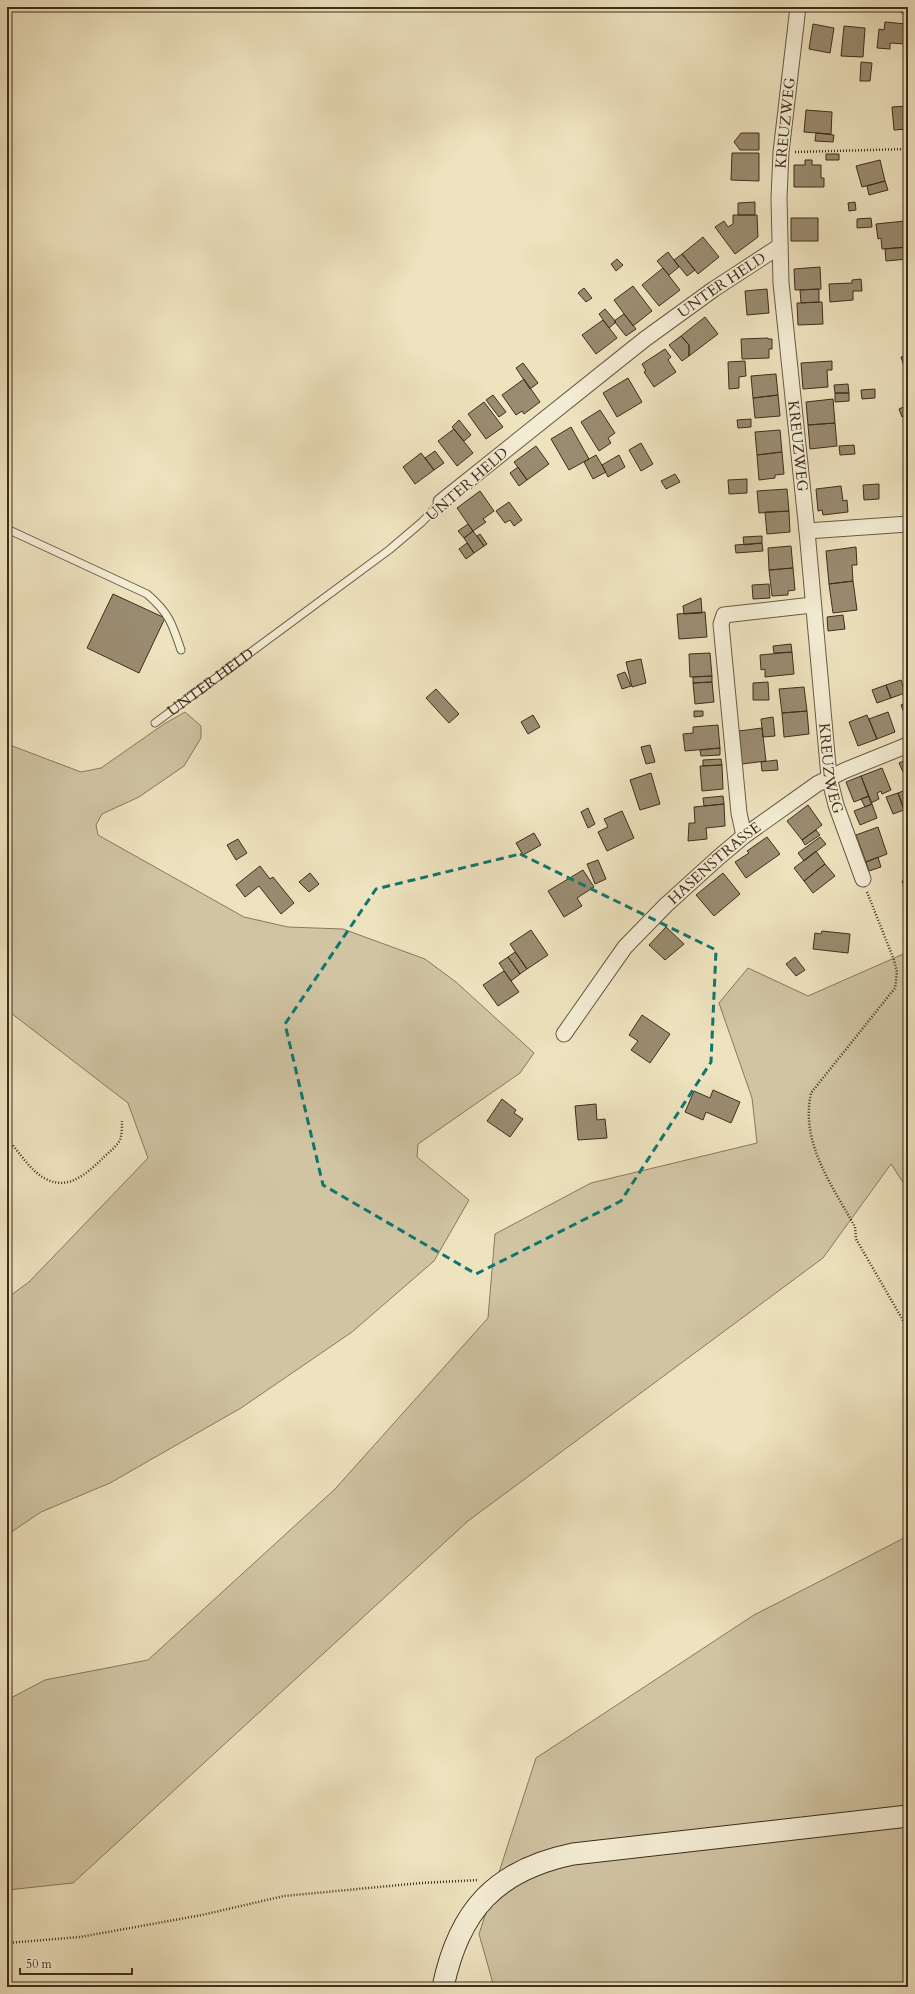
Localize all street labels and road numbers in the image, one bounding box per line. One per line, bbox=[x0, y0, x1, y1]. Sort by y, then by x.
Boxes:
street label: KREUZWEG bbox=[770, 76, 800, 170]
street label: UNTER HELD bbox=[674, 248, 770, 322]
street label: KREUZWEG bbox=[783, 399, 813, 493]
street label: UNTER HELD bbox=[422, 443, 512, 525]
street label: UNTER HELD bbox=[163, 643, 258, 721]
street label: KREUZWEG bbox=[814, 722, 848, 817]
street label: HASENSTRASSE bbox=[664, 817, 765, 909]

